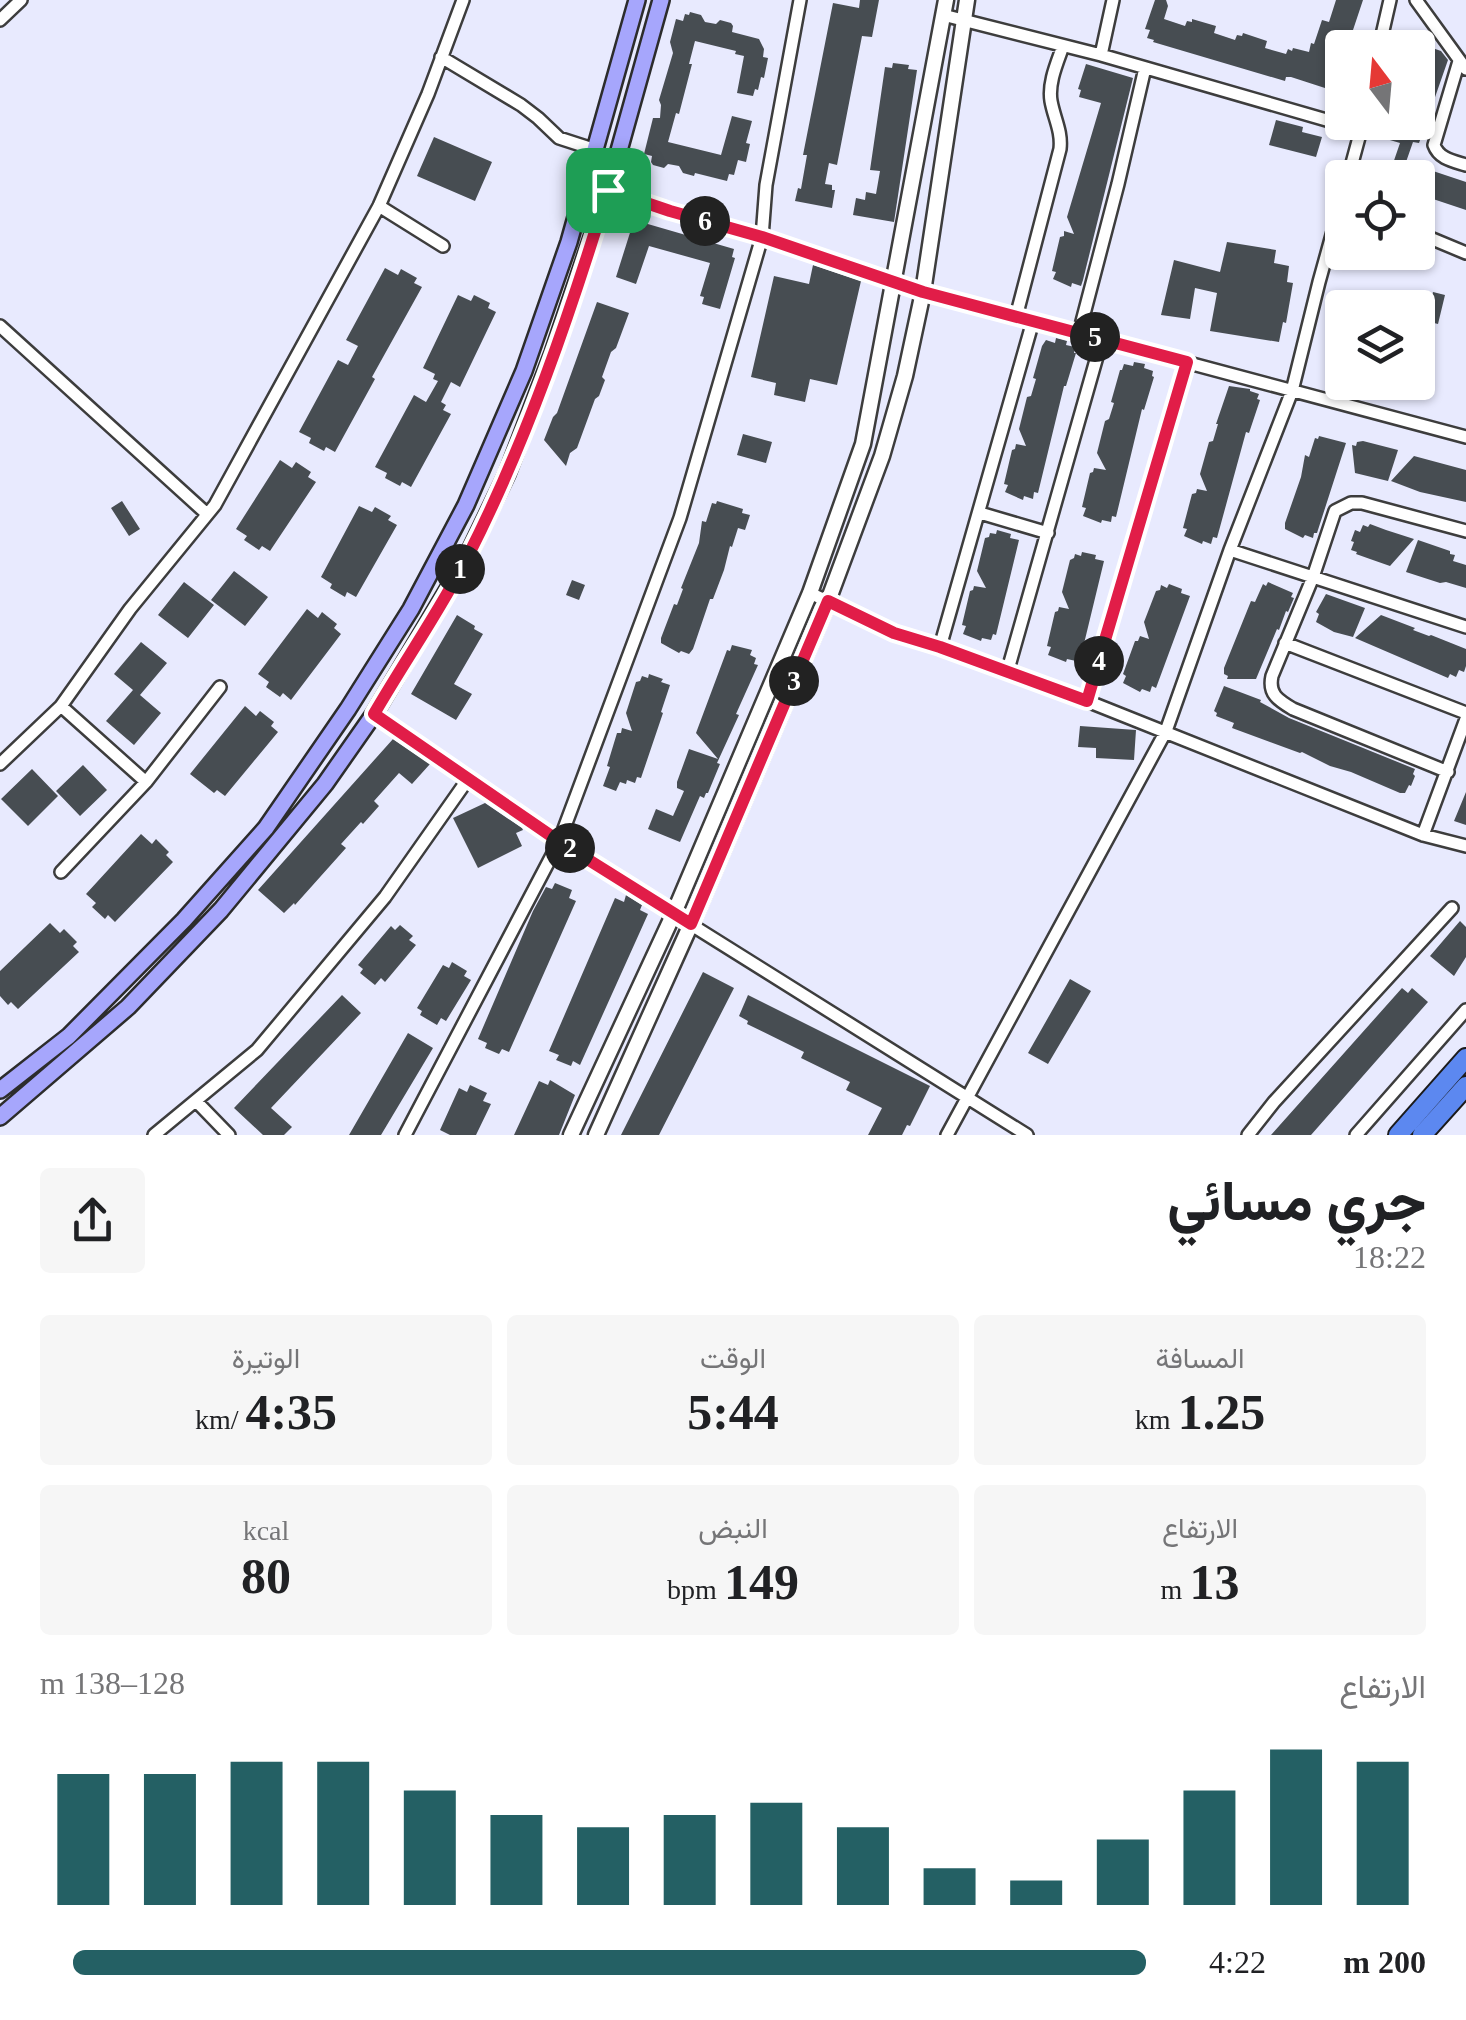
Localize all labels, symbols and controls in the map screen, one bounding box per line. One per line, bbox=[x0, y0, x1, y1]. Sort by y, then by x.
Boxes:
north arrow bbox=[1325, 30, 1435, 140]
map controls bbox=[1325, 30, 1435, 400]
pin bbox=[566, 148, 651, 233]
button: locate bbox=[1325, 160, 1435, 270]
icon: arrive bbox=[581, 163, 636, 218]
pin: 6 bbox=[680, 196, 730, 246]
text: 6 bbox=[698, 205, 712, 236]
button: layers bbox=[1325, 290, 1435, 400]
pin: 5 bbox=[1070, 312, 1120, 362]
text: 5 bbox=[1088, 321, 1102, 352]
pin: 1 bbox=[435, 544, 485, 594]
text: 1 bbox=[453, 553, 467, 584]
pin: 4 bbox=[1074, 636, 1124, 686]
text: 4 bbox=[1092, 645, 1106, 676]
pin: 3 bbox=[769, 656, 819, 706]
text: 3 bbox=[787, 665, 801, 696]
pin: 2 bbox=[545, 823, 595, 873]
text: 2 bbox=[563, 832, 577, 863]
button: share bbox=[40, 1168, 145, 1273]
text: جري مسائي bbox=[1167, 1171, 1426, 1232]
text: 18:22 bbox=[1353, 1239, 1426, 1275]
text: الوتيرة bbox=[232, 1343, 300, 1374]
text: الوقت bbox=[700, 1343, 766, 1374]
text: المسافة bbox=[1156, 1343, 1244, 1374]
text: 4:35 bbox=[245, 1384, 337, 1440]
text: 5:44 bbox=[687, 1384, 779, 1440]
text: 1.25 bbox=[1178, 1384, 1265, 1440]
text: /km bbox=[195, 1404, 245, 1435]
text: km bbox=[1135, 1404, 1178, 1435]
text: النبض bbox=[698, 1513, 768, 1544]
text: الارتفاع bbox=[1162, 1513, 1238, 1544]
text: kcal bbox=[243, 1515, 289, 1546]
text: 80 bbox=[241, 1548, 291, 1604]
text: 149 bbox=[724, 1554, 799, 1610]
text: 13 bbox=[1189, 1554, 1239, 1610]
text: bpm bbox=[667, 1574, 724, 1605]
text: m bbox=[1161, 1574, 1189, 1605]
text: 128–138 m bbox=[40, 1665, 185, 1701]
text: الارتفاع bbox=[1339, 1669, 1426, 1705]
text: 4:22 bbox=[1209, 1944, 1266, 1980]
text: 200 m bbox=[1343, 1944, 1426, 1980]

